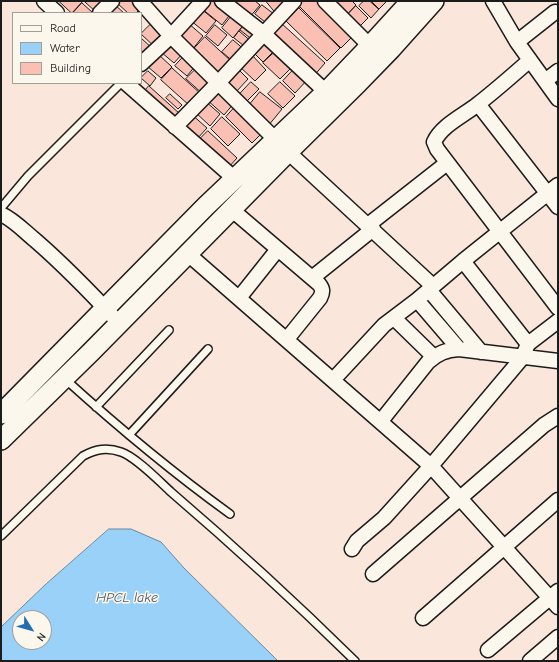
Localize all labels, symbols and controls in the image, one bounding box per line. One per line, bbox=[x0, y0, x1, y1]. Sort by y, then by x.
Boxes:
legend bbox=[12, 12, 142, 84]
text: Road bbox=[50, 21, 76, 35]
text: Water bbox=[50, 41, 80, 55]
text: Building bbox=[50, 61, 91, 75]
water label: HPCL lake bbox=[96, 590, 158, 606]
north arrow bbox=[12, 610, 52, 650]
text: N bbox=[34, 630, 49, 644]

